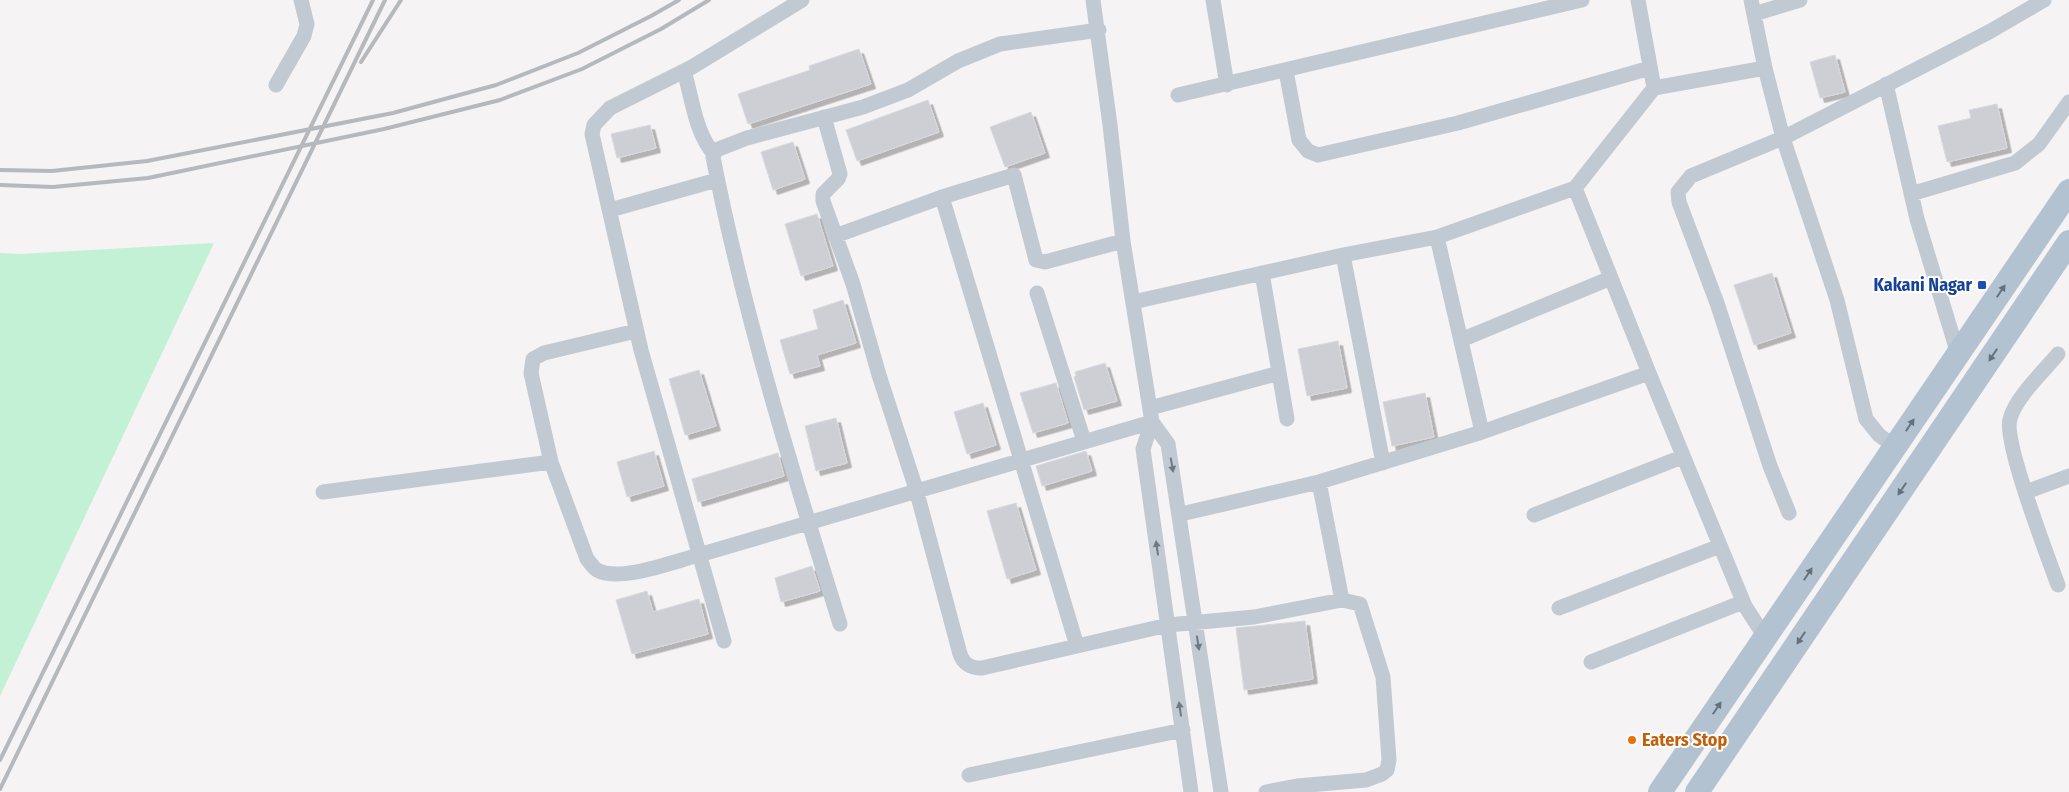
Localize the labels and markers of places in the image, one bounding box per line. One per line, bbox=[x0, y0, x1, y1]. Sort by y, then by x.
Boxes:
place label: Kakani Nagar bbox=[1873, 274, 1972, 296]
marker: Kakani Nagar bbox=[1976, 279, 1988, 291]
place label: Eaters Stop bbox=[1642, 729, 1727, 751]
marker: Eaters Stop bbox=[1626, 734, 1638, 746]

